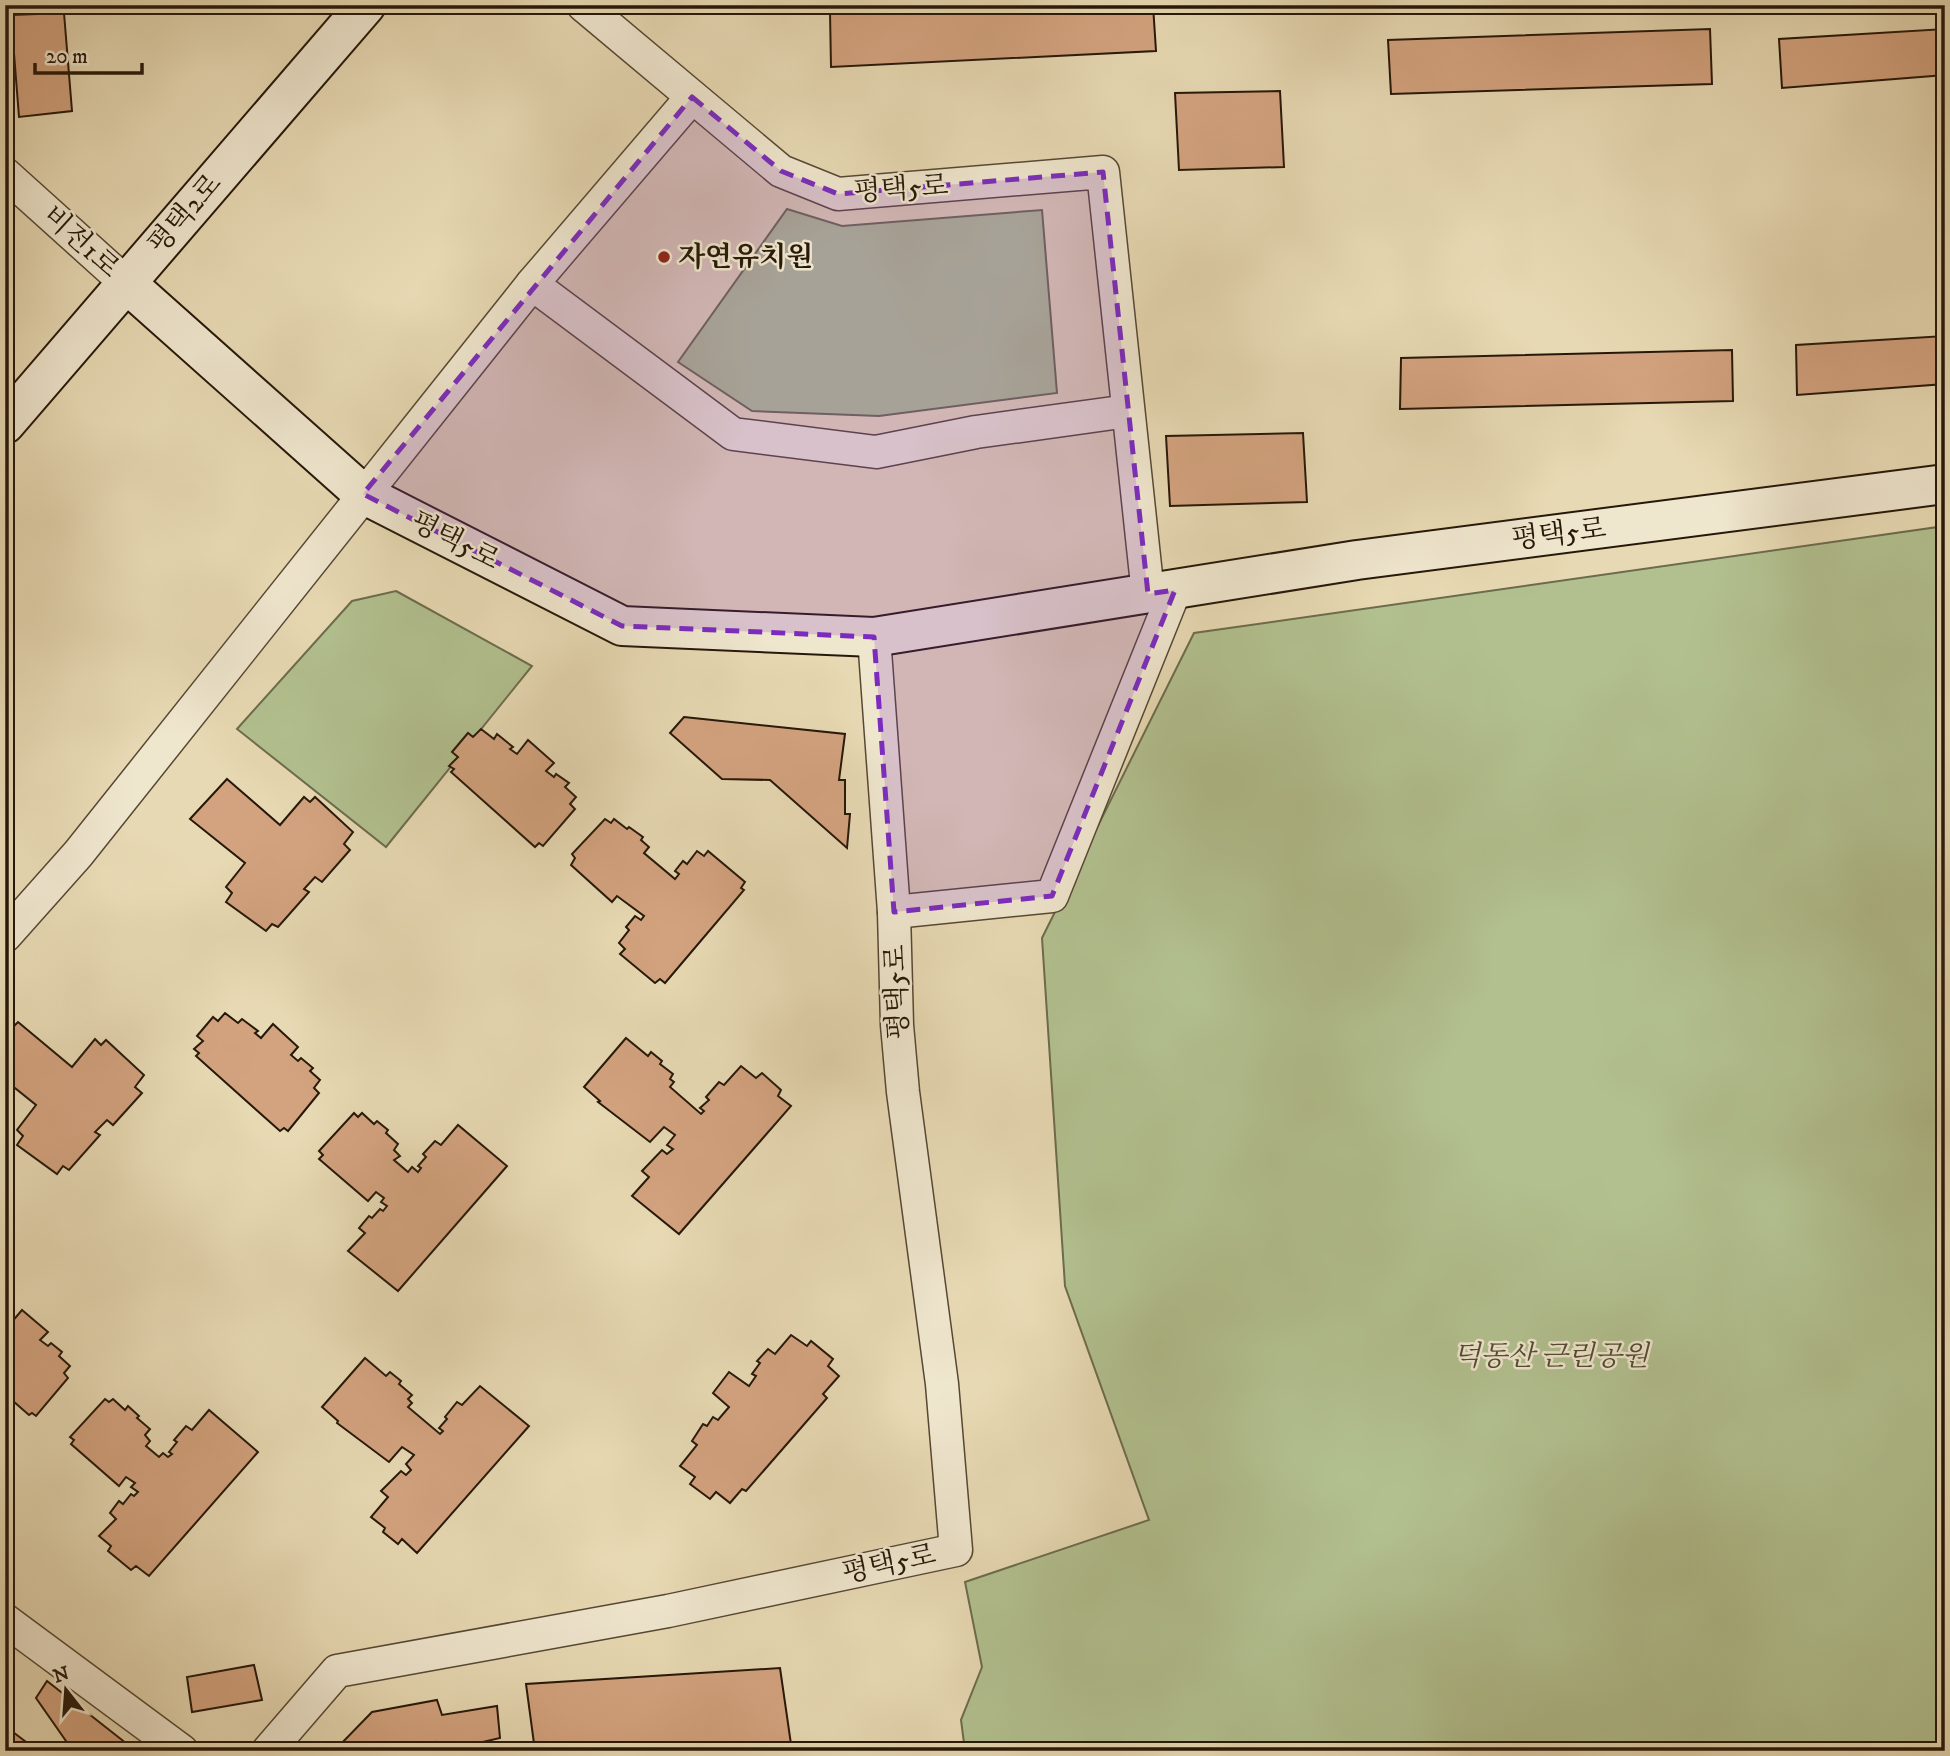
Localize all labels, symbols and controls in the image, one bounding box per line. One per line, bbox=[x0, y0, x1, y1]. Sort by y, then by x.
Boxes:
scale bar bbox=[35, 32, 142, 76]
text: 20 m bbox=[46, 44, 88, 70]
street label: 평택2로 bbox=[141, 167, 229, 261]
street label: 평택5로 bbox=[852, 168, 950, 210]
street label: 비전1로 bbox=[35, 198, 127, 286]
place label: 자연유치원 bbox=[678, 240, 813, 275]
marker: 자연유치원 bbox=[656, 249, 672, 265]
street label: 평택5로 bbox=[405, 504, 505, 578]
street label: 평택5로 bbox=[1510, 511, 1608, 557]
street label: 평택5로 bbox=[878, 944, 916, 1040]
park label: 덕동산 근린공원 bbox=[1453, 1339, 1651, 1374]
street label: 평택5로 bbox=[839, 1537, 939, 1591]
north arrow bbox=[32, 1654, 102, 1724]
text: N bbox=[51, 1662, 73, 1688]

